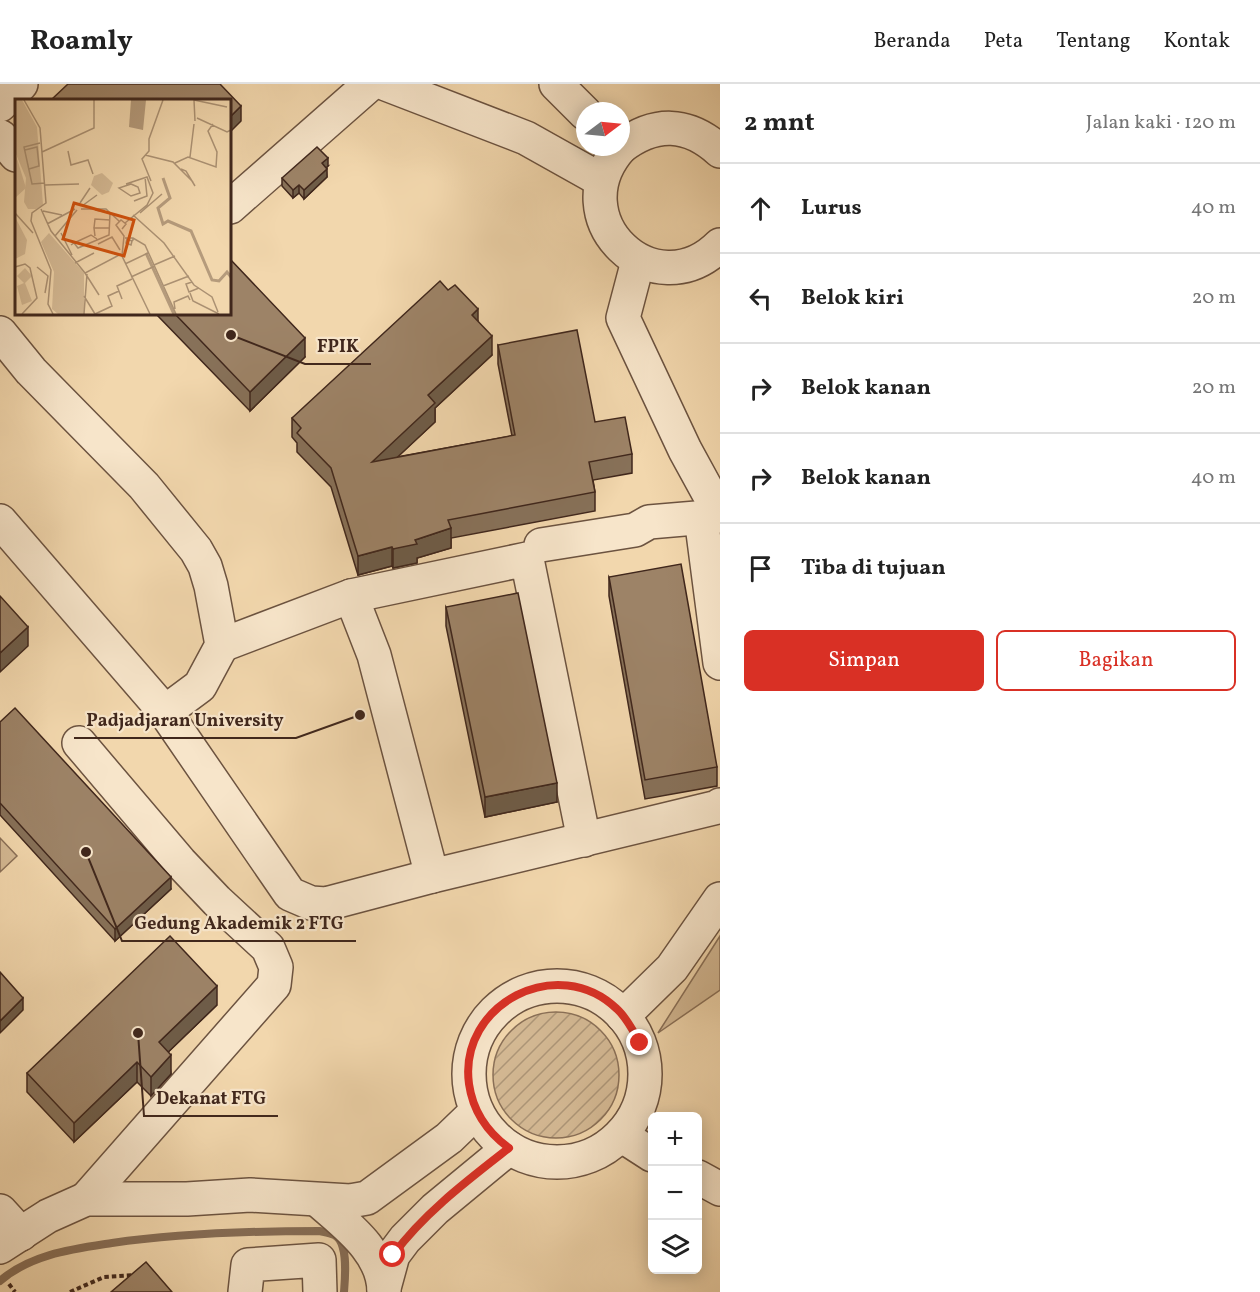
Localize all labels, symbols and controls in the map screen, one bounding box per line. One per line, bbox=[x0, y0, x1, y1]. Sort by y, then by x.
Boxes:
text: Roamly bbox=[30, 22, 133, 61]
text: Beranda bbox=[873, 27, 951, 56]
text: Peta bbox=[984, 27, 1023, 56]
text: Tentang bbox=[1056, 27, 1131, 56]
text: Kontak bbox=[1164, 27, 1230, 56]
inset map bbox=[15, 99, 231, 315]
north arrow bbox=[576, 102, 630, 156]
text: 2 mnt bbox=[744, 105, 815, 141]
text: Jalan kaki · 120 m bbox=[1086, 109, 1236, 137]
icon: ahead bbox=[744, 192, 777, 225]
text: Lurus bbox=[801, 193, 862, 224]
text: 40 m bbox=[1191, 194, 1236, 222]
icon: left bbox=[744, 282, 777, 315]
text: Belok kiri bbox=[801, 283, 904, 314]
text: 20 m bbox=[1192, 284, 1236, 312]
callout: FPIK bbox=[305, 328, 371, 364]
text: FPIK bbox=[317, 335, 359, 360]
icon: right bbox=[744, 372, 777, 405]
text: Belok kanan bbox=[801, 373, 931, 404]
text: 20 m bbox=[1192, 374, 1236, 402]
icon: right bbox=[744, 462, 777, 495]
text: Belok kanan bbox=[801, 463, 931, 494]
text: 40 m bbox=[1191, 464, 1236, 492]
icon: arrive bbox=[744, 552, 777, 585]
text: Tiba di tujuan bbox=[801, 553, 946, 584]
button: Simpan bbox=[744, 630, 984, 691]
button: Bagikan bbox=[996, 630, 1236, 691]
callout: Padjadjaran University bbox=[74, 702, 296, 738]
text: Padjadjaran University bbox=[86, 709, 284, 734]
callout: Gedung Akademik 2 FTG bbox=[122, 905, 356, 941]
text: Gedung Akademik 2 FTG bbox=[134, 912, 344, 937]
route end bbox=[626, 1029, 652, 1055]
callout: Dekanat FTG bbox=[144, 1080, 278, 1116]
text: Dekanat FTG bbox=[156, 1087, 266, 1112]
map controls bbox=[648, 1112, 702, 1274]
button: + bbox=[648, 1112, 702, 1166]
button: − bbox=[648, 1166, 702, 1220]
button: layers bbox=[648, 1220, 702, 1274]
route start bbox=[379, 1241, 405, 1267]

